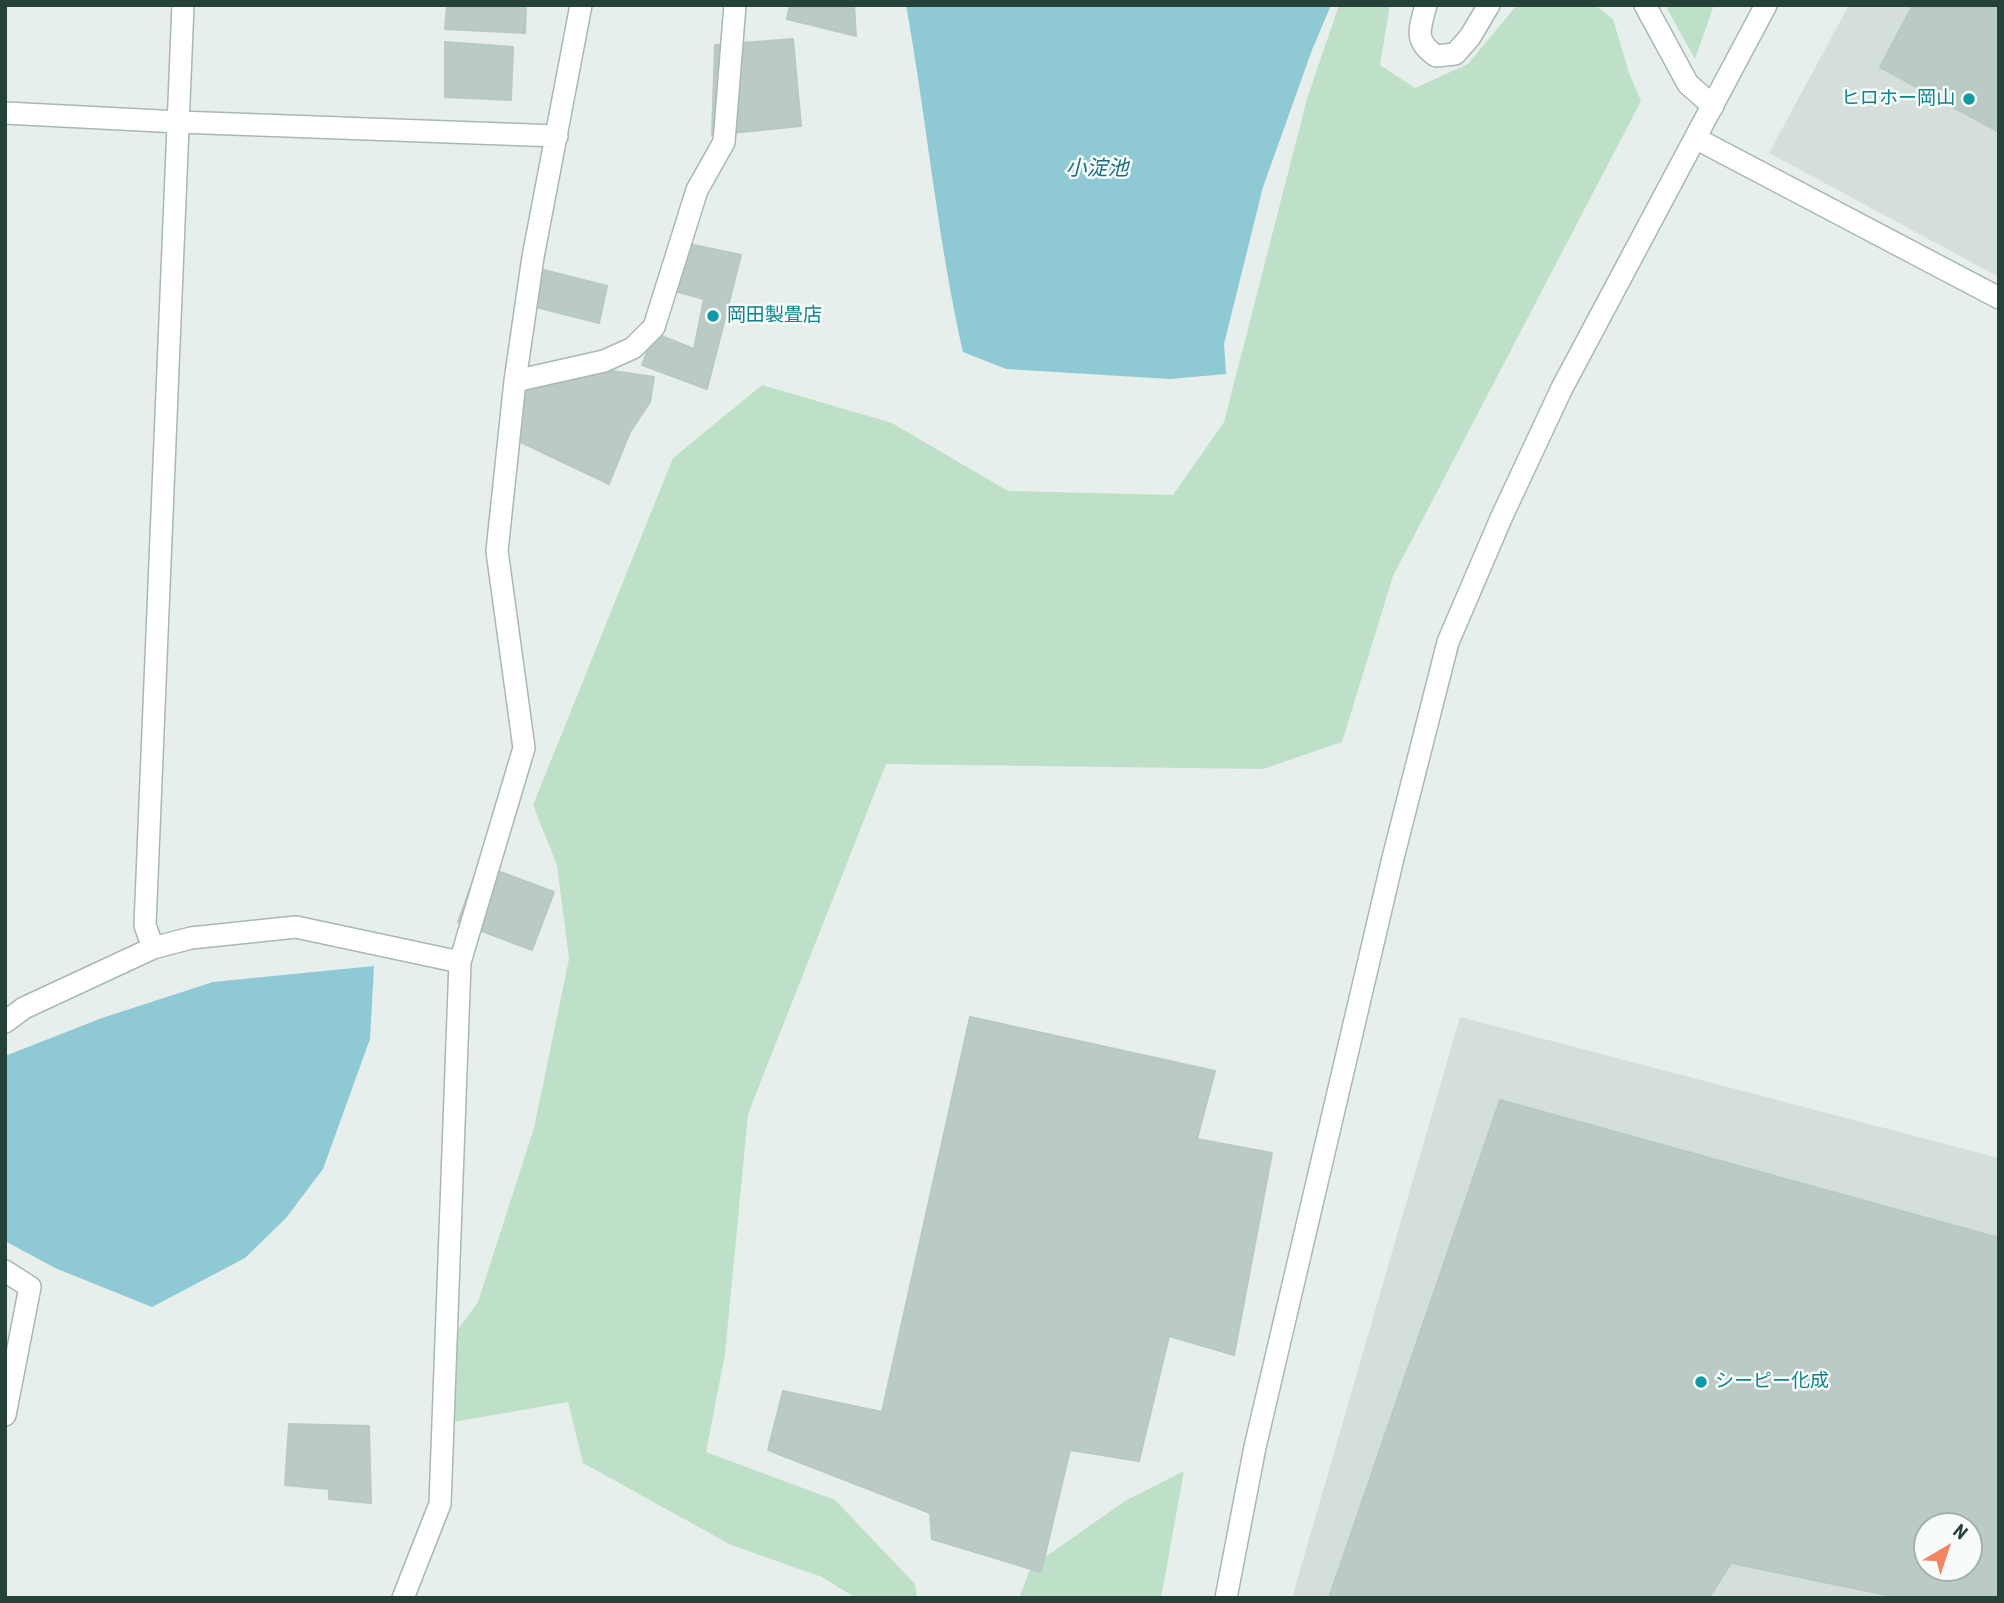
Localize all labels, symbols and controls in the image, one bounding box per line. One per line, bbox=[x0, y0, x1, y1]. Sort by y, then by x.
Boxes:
place label: ヒロホー岡山 bbox=[1841, 88, 1955, 110]
marker: ヒロホー岡山 bbox=[1961, 91, 1977, 107]
water label: 小淀池 bbox=[1066, 157, 1128, 183]
place label: 岡田製畳店 bbox=[727, 305, 822, 327]
marker: 岡田製畳店 bbox=[705, 308, 721, 324]
place label: シーピー化成 bbox=[1715, 1371, 1829, 1393]
marker: シーピー化成 bbox=[1693, 1374, 1709, 1390]
north arrow bbox=[1913, 1512, 1983, 1582]
text: N bbox=[1949, 1519, 1972, 1544]

